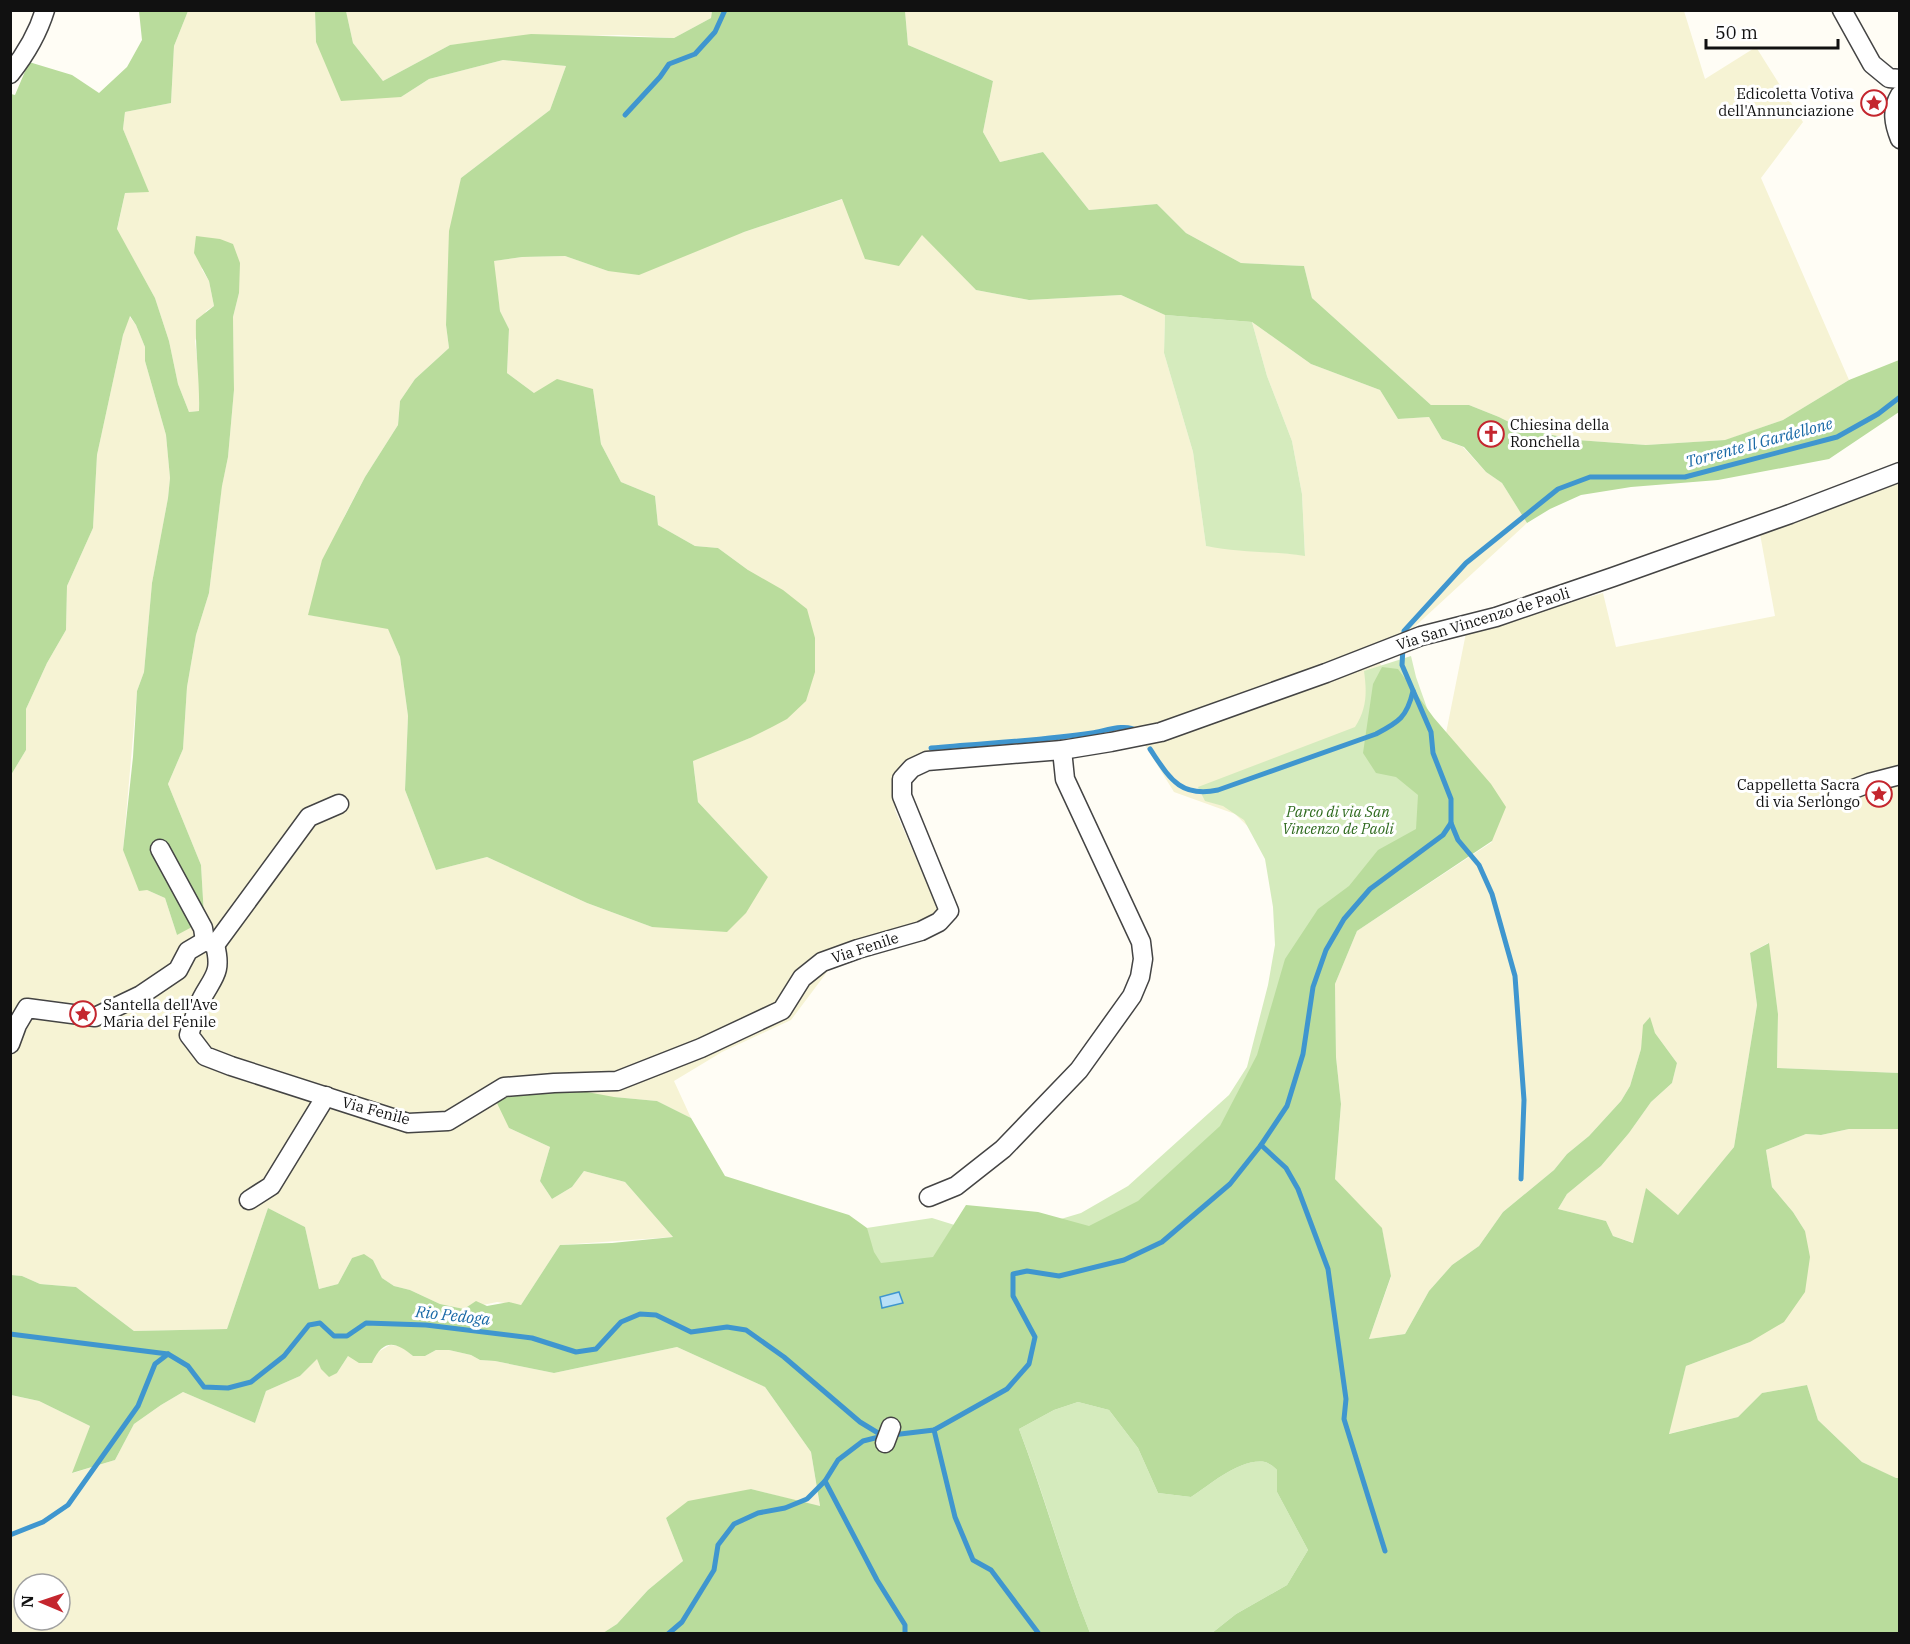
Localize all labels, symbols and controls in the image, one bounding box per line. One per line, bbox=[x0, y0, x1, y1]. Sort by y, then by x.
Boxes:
scale bar bbox=[1706, 12, 1838, 50]
text: 50 m bbox=[1715, 21, 1758, 44]
place label: Edicoletta Votiva dell'Annunciazione bbox=[1718, 84, 1854, 120]
place icon: Edicoletta Votiva dell'Annunciazione bbox=[1859, 88, 1889, 118]
water label: Torrente Il Gardellone bbox=[1683, 413, 1835, 471]
place label: Chiesina della Ronchella bbox=[1510, 415, 1610, 451]
church icon: Chiesina della Ronchella bbox=[1476, 419, 1506, 449]
street label: Via San Vincenzo de Paoli bbox=[1394, 583, 1572, 654]
place label: Cappelletta Sacra di via Serlongo bbox=[1737, 775, 1860, 811]
place icon: Cappelletta Sacra di via Serlongo bbox=[1864, 779, 1894, 809]
park label: Parco di via San Vincenzo de Paoli bbox=[1282, 802, 1394, 838]
street label: Via Fenile bbox=[829, 928, 901, 967]
place label: Santella dell'Ave Maria del Fenile bbox=[103, 995, 218, 1031]
place icon: Santella dell'Ave Maria del Fenile bbox=[68, 999, 98, 1029]
street label: Via Fenile bbox=[340, 1092, 412, 1129]
water label: Rio Pedoga bbox=[414, 1301, 492, 1329]
north arrow bbox=[12, 1572, 72, 1632]
text: N bbox=[17, 1595, 37, 1608]

